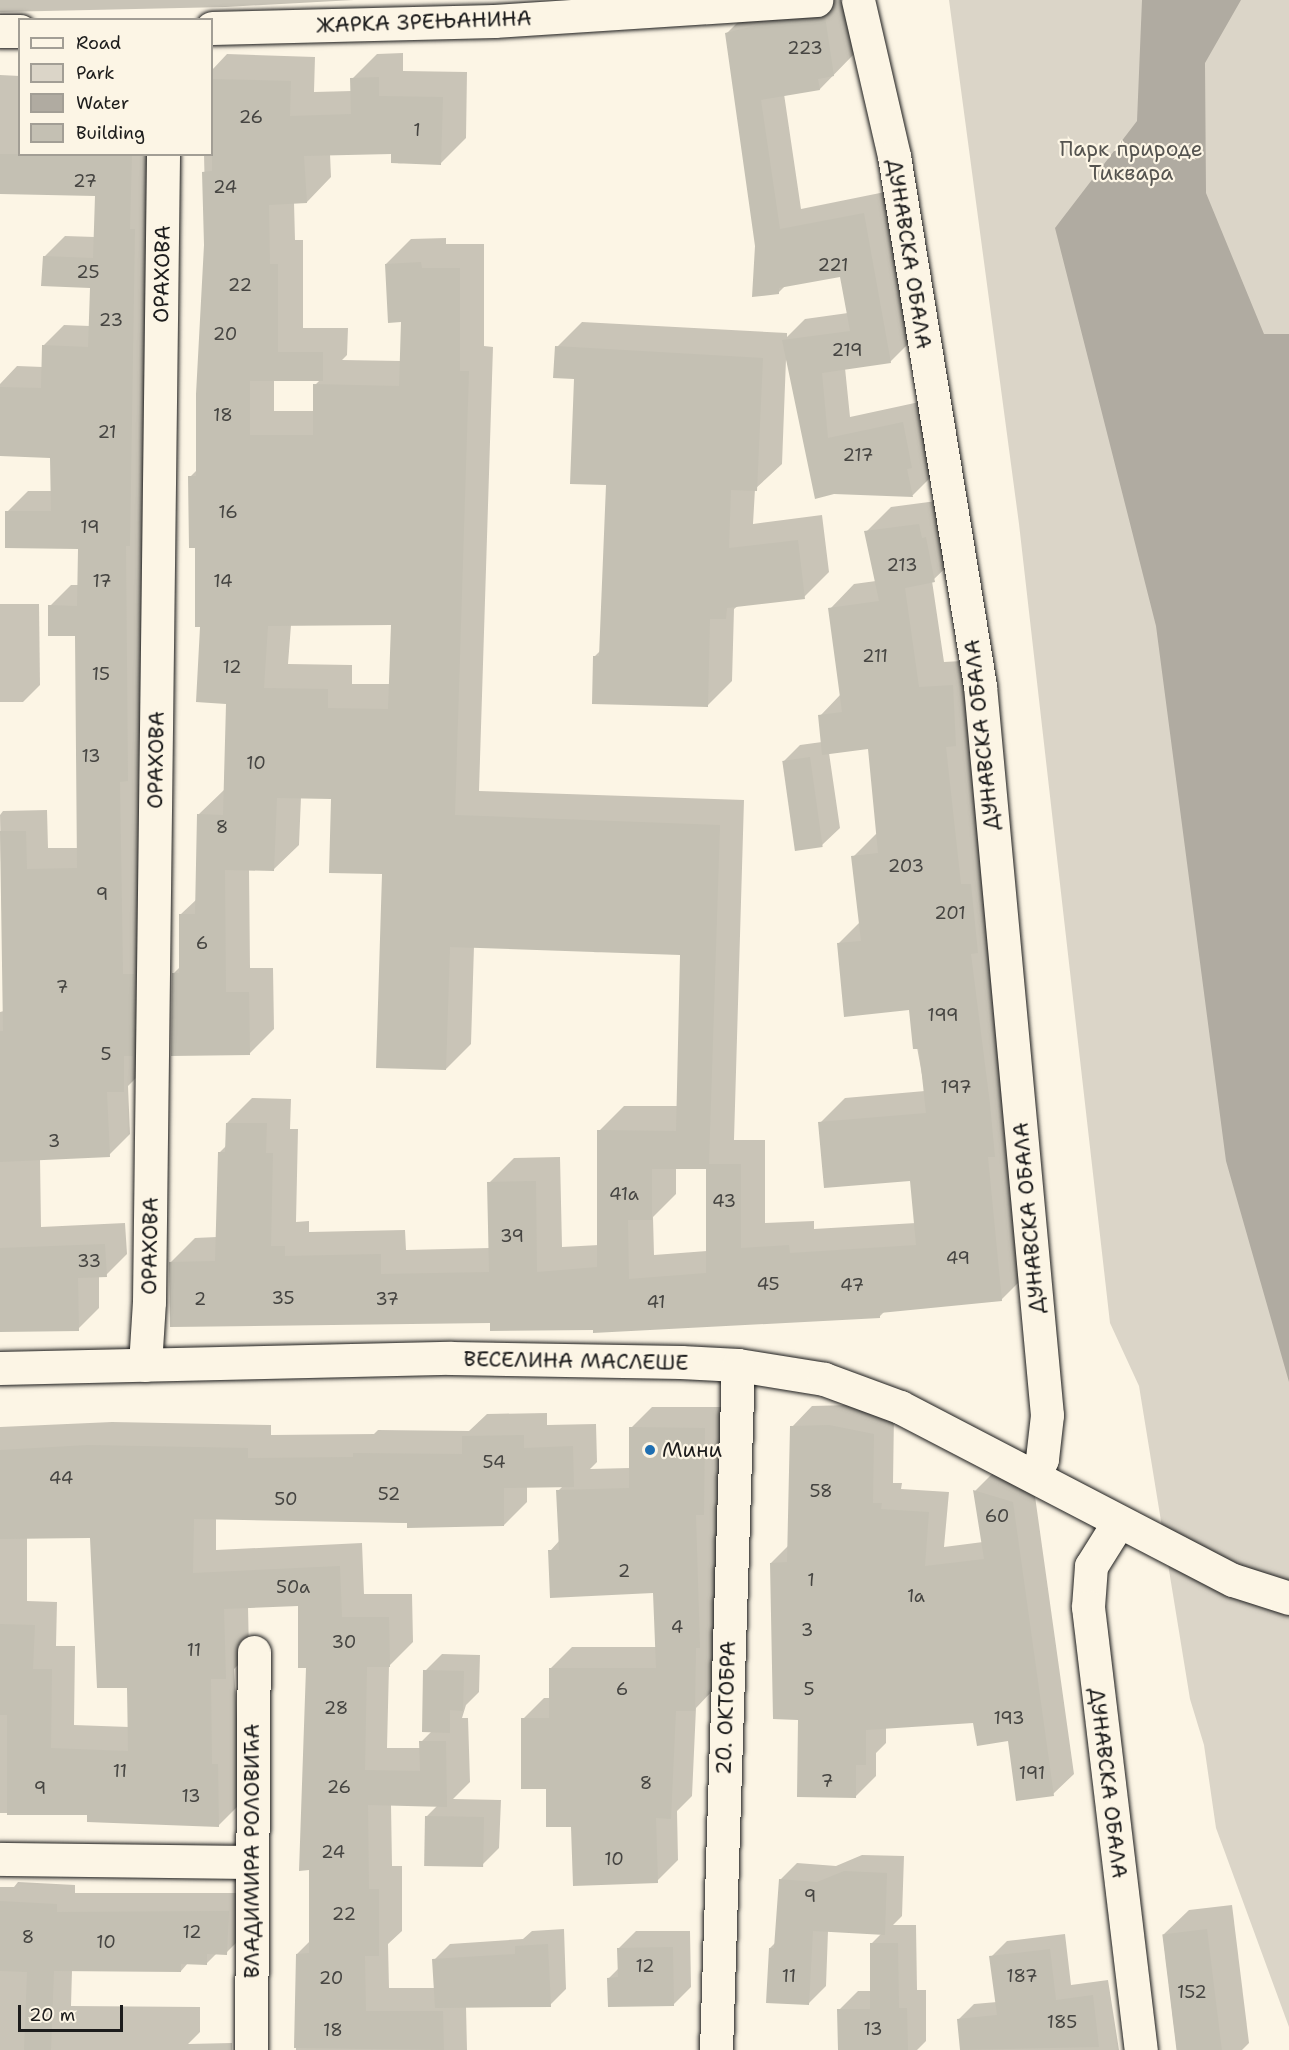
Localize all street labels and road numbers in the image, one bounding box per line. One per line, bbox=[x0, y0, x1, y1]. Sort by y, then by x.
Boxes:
street label: ЖАРКА ЗРЕЊАНИНА bbox=[316, 6, 532, 38]
street label: ДУНАВСКА ОБАЛА bbox=[882, 157, 936, 351]
street label: ОРАХОВА bbox=[149, 225, 175, 323]
street label: ДУНАВСКА ОБАЛА bbox=[959, 638, 1005, 832]
street label: ОРАХОВА bbox=[143, 711, 169, 809]
street label: ДУНАВСКА ОБАЛА bbox=[1008, 1121, 1050, 1315]
street label: ОРАХОВА bbox=[137, 1197, 163, 1295]
street label: ВЕСЕЛИНА МАСЛЕШЕ bbox=[463, 1346, 689, 1376]
street label: 20. ОКТОБРА bbox=[711, 1640, 741, 1776]
street label: ДУНАВСКА ОБАЛА bbox=[1084, 1686, 1132, 1880]
street label: ВЛАДИМИРА РОЛОВИЋА bbox=[239, 1724, 265, 1978]

